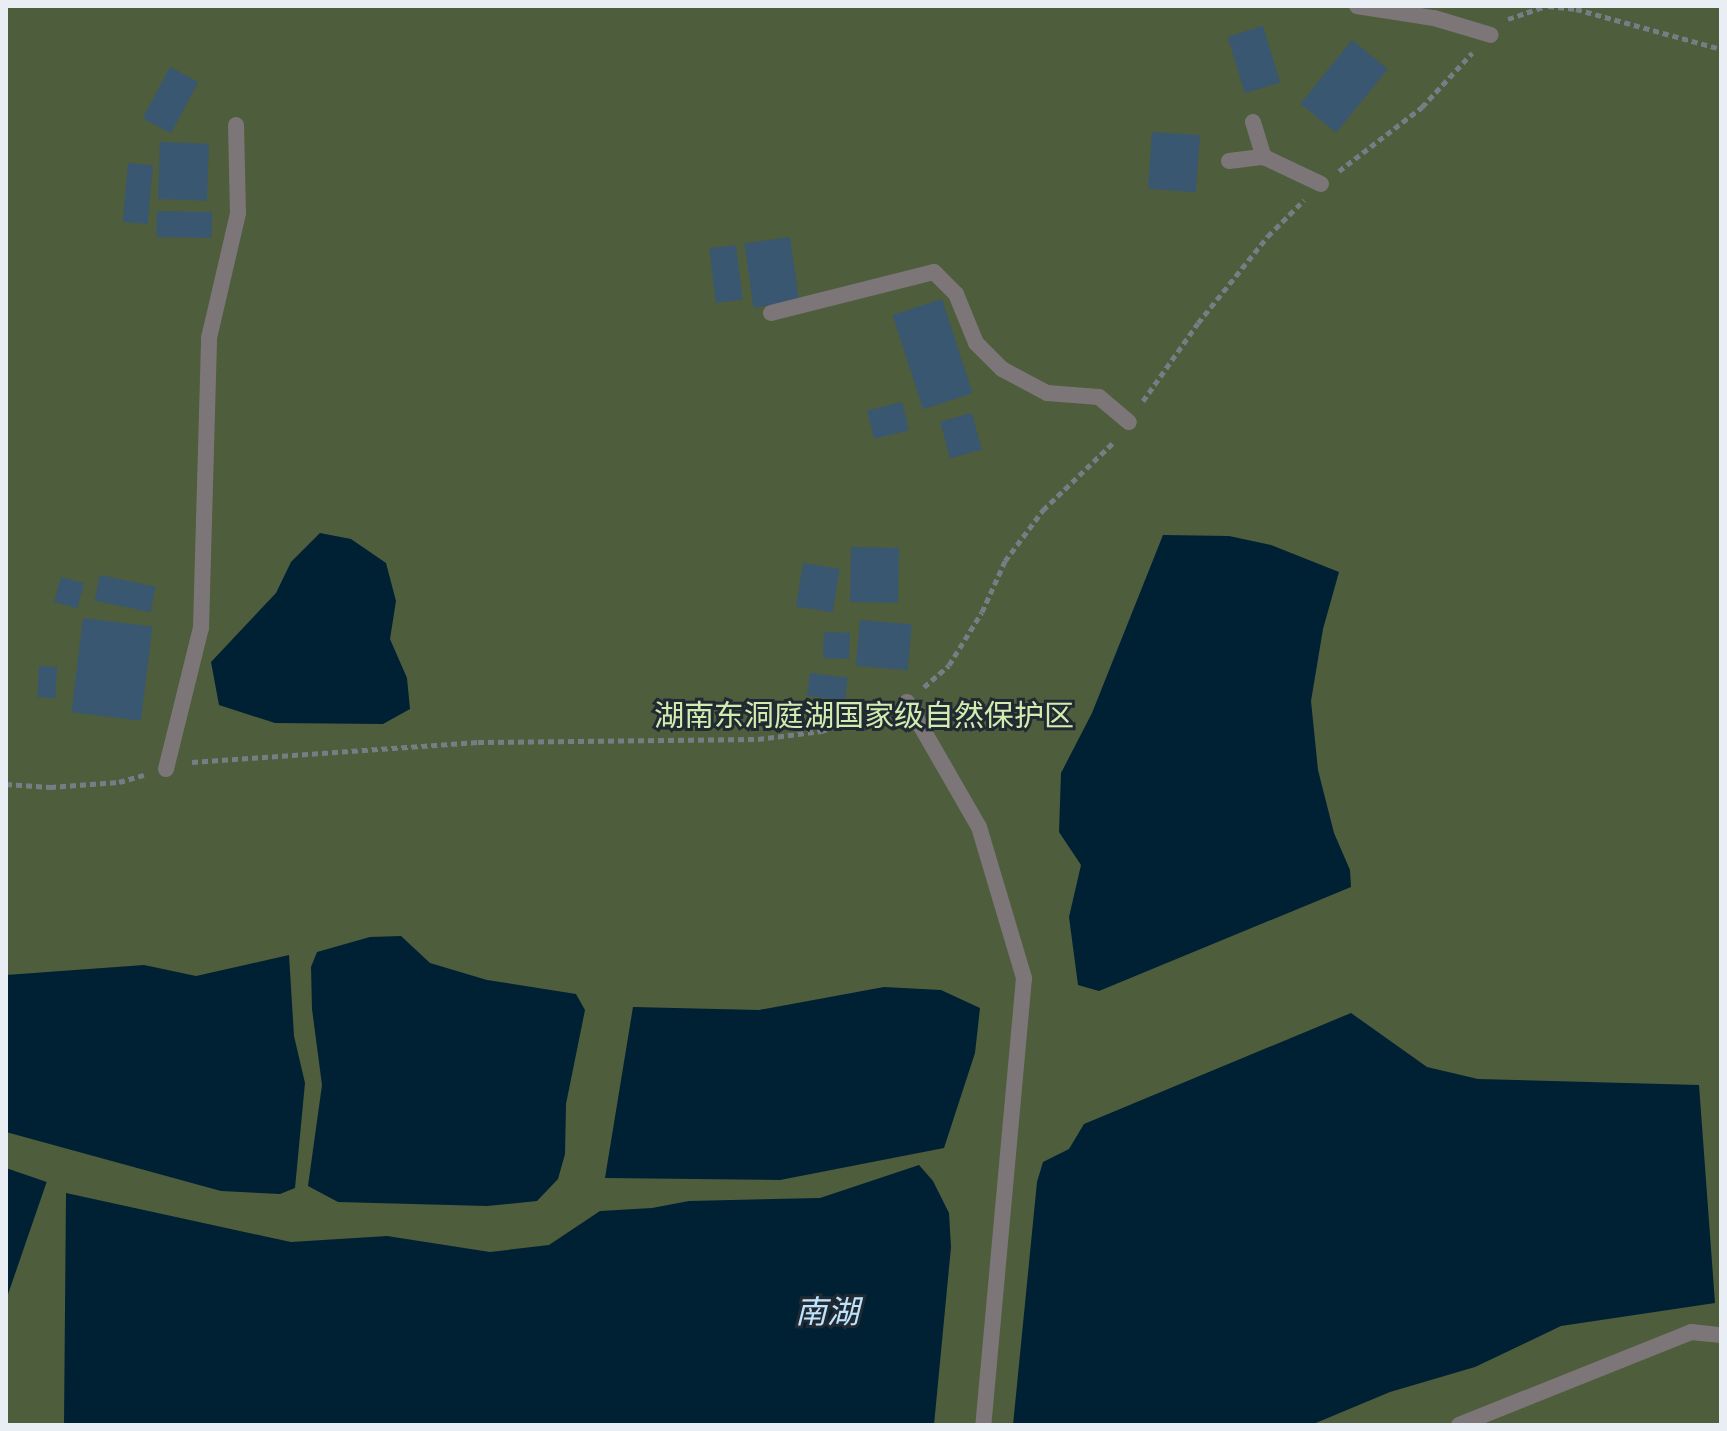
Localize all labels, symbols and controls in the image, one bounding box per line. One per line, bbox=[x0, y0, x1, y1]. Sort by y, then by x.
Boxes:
park label: 湖南东洞庭湖国家级自然保护区 bbox=[654, 698, 1074, 734]
water label: 南湖 bbox=[795, 1293, 859, 1331]

